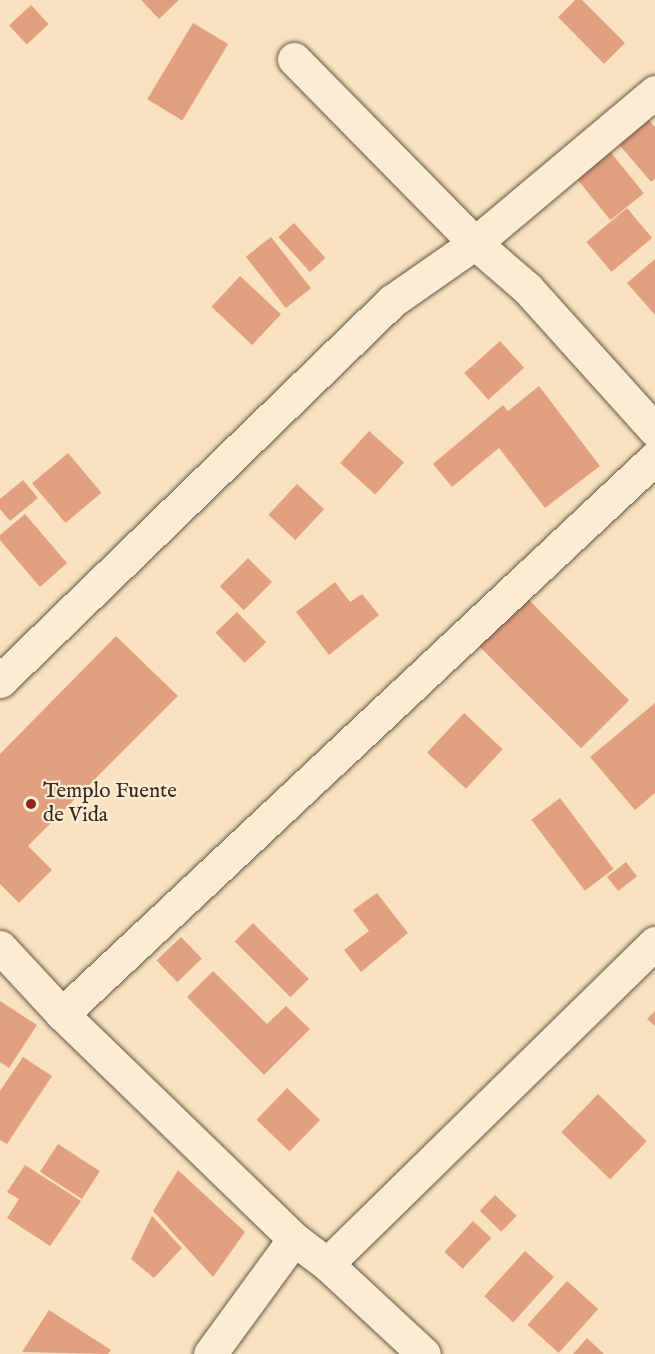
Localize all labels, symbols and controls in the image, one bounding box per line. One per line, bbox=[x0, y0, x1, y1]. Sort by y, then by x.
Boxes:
place label: Templo Fuente de Vida bbox=[43, 779, 177, 829]
marker: Templo Fuente de Vida bbox=[24, 797, 38, 811]

